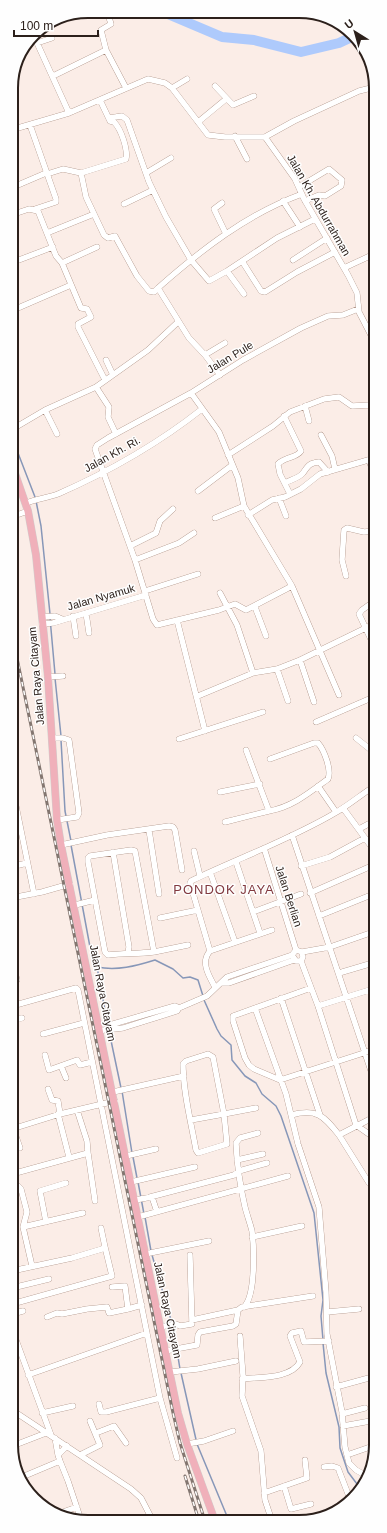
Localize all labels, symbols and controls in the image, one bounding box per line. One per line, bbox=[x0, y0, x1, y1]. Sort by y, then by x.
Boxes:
scale bar bbox=[14, 12, 98, 38]
north arrow bbox=[335, 12, 375, 52]
text: U bbox=[342, 17, 356, 31]
text: 100 m bbox=[20, 19, 53, 33]
street label: Jalan Kh. Abdurrahman bbox=[285, 152, 353, 258]
street label: Jalan Pule bbox=[205, 339, 255, 375]
street label: Jalan Kh. Ri. bbox=[82, 434, 142, 474]
street label: Jalan Nyamuk bbox=[66, 581, 137, 612]
street label: Jalan Raya Citayam bbox=[26, 626, 46, 726]
street label: Jalan Berlian bbox=[273, 864, 305, 928]
district label: PONDOK JAYA bbox=[173, 882, 275, 897]
street label: Jalan Raya Citayam bbox=[88, 944, 118, 1042]
street label: Jalan Raya Citayam bbox=[152, 1261, 184, 1359]

